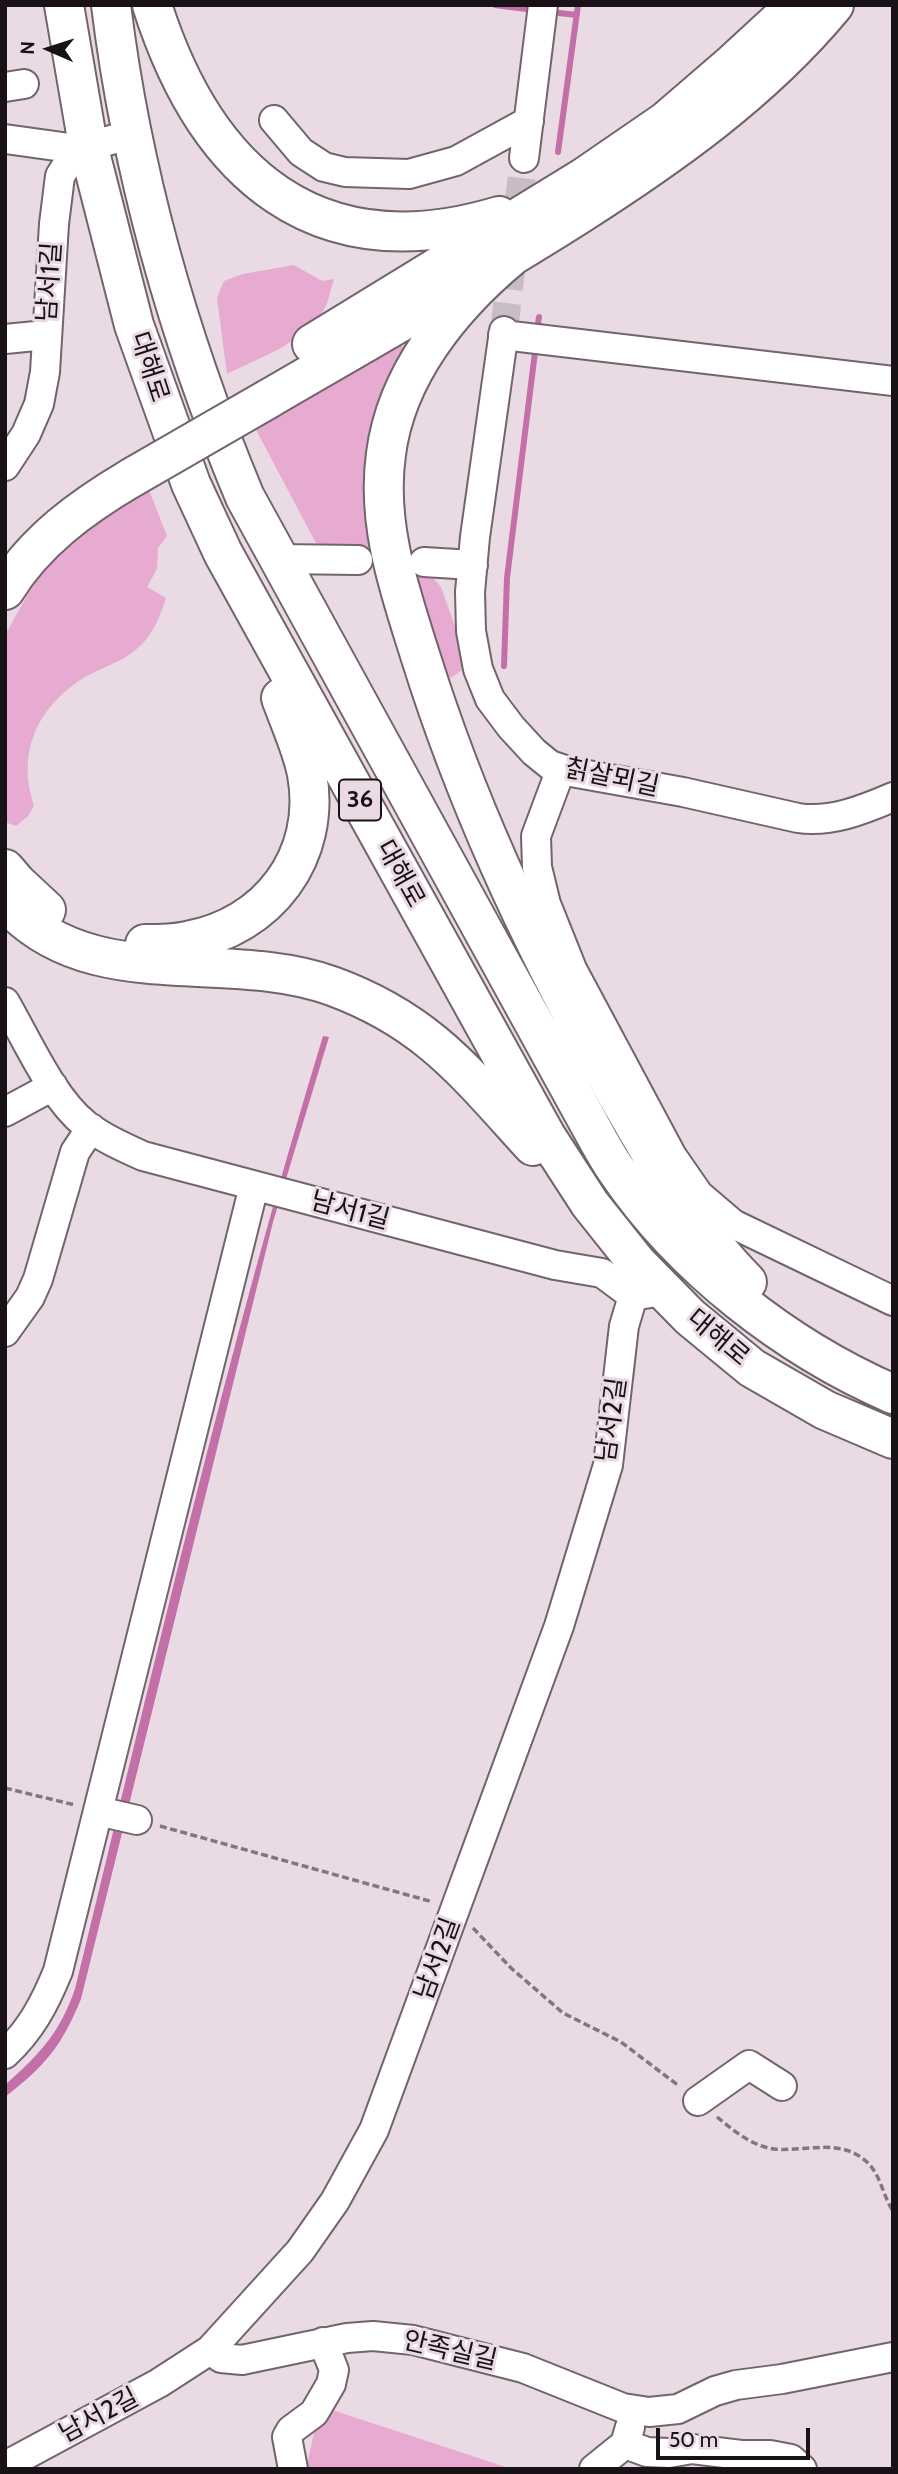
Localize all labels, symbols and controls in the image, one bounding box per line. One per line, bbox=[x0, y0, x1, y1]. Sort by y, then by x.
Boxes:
north arrow bbox=[14, 14, 84, 84]
text: N bbox=[16, 41, 39, 55]
street label: 남서1길 bbox=[32, 241, 68, 323]
street label: 대해로 bbox=[123, 328, 175, 406]
street label: 칡살뫼길 bbox=[562, 753, 662, 803]
road number: 36 bbox=[339, 780, 381, 820]
street label: 대해로 bbox=[369, 835, 431, 913]
street label: 남서1길 bbox=[307, 1186, 393, 1236]
street label: 대해로 bbox=[680, 1303, 756, 1373]
street label: 남서2길 bbox=[591, 1376, 633, 1464]
street label: 남서2길 bbox=[409, 1914, 467, 2004]
street label: 안족실길 bbox=[400, 2325, 500, 2377]
street label: 남서2길 bbox=[54, 2382, 144, 2450]
scale bar bbox=[660, 2414, 814, 2458]
text: 50 m bbox=[669, 2427, 718, 2452]

